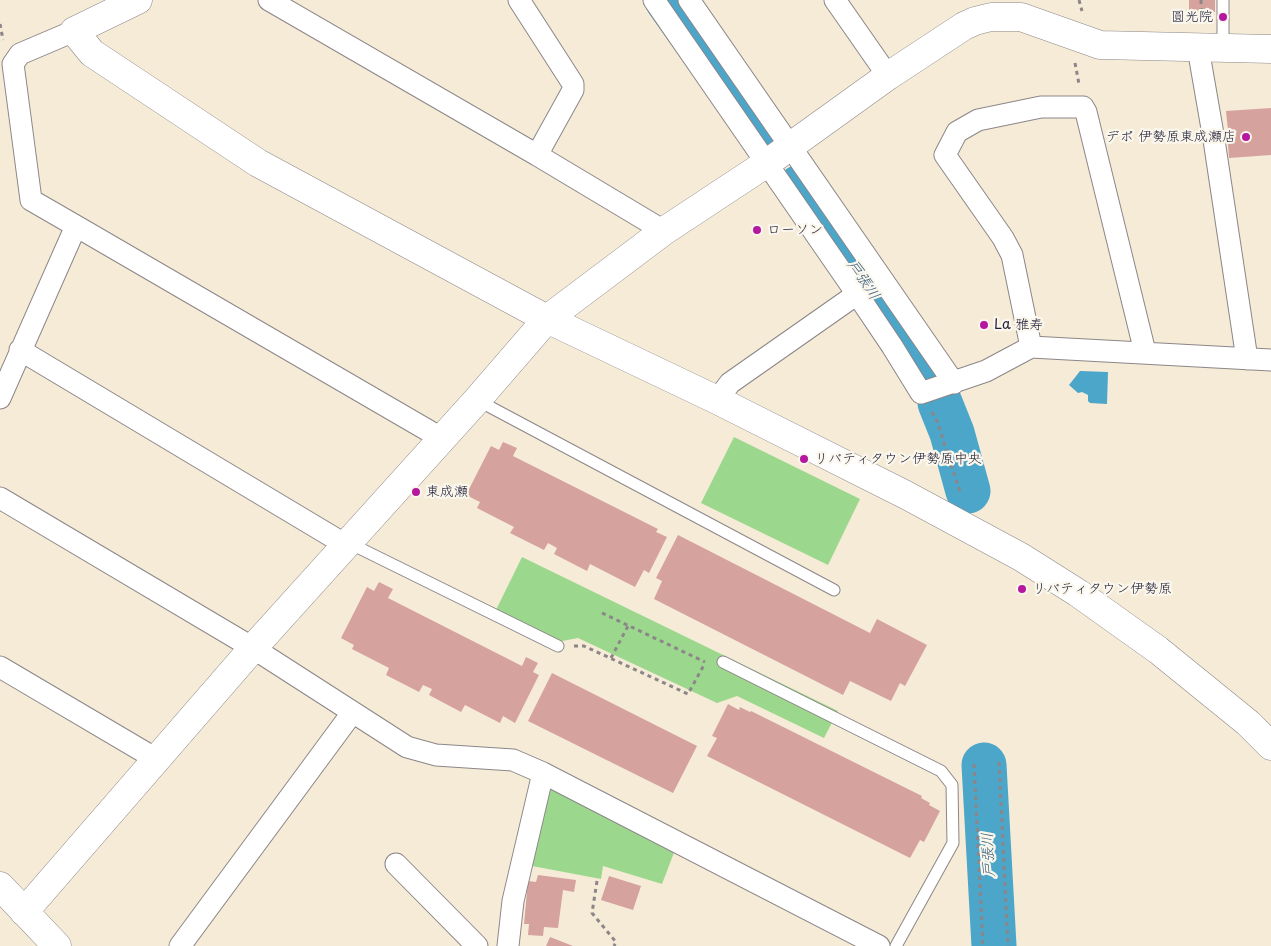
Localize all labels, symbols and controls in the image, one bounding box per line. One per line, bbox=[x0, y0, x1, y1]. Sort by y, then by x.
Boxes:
place label: 圓光院 bbox=[1171, 9, 1213, 25]
marker: 圓光院 bbox=[1217, 11, 1229, 23]
place label: デポ 伊勢原東成瀬店 bbox=[1105, 129, 1236, 145]
marker: デポ 伊勢原東成瀬店 bbox=[1240, 131, 1252, 143]
place label: ローソン bbox=[767, 222, 823, 238]
marker: ローソン bbox=[751, 224, 763, 236]
water label: 戸張川 bbox=[843, 256, 883, 304]
place label: La 雅寿 bbox=[994, 317, 1043, 333]
marker: La 雅寿 bbox=[978, 319, 990, 331]
place label: リバティタウン伊勢原中央 bbox=[814, 451, 982, 467]
marker: リバティタウン伊勢原中央 bbox=[798, 453, 810, 465]
place label: 東成瀬 bbox=[426, 484, 468, 500]
marker: 東成瀬 bbox=[410, 486, 422, 498]
place label: リバティタウン伊勢原 bbox=[1032, 581, 1172, 597]
marker: リバティタウン伊勢原 bbox=[1016, 583, 1028, 595]
water label: 戸張川 bbox=[979, 832, 999, 878]

